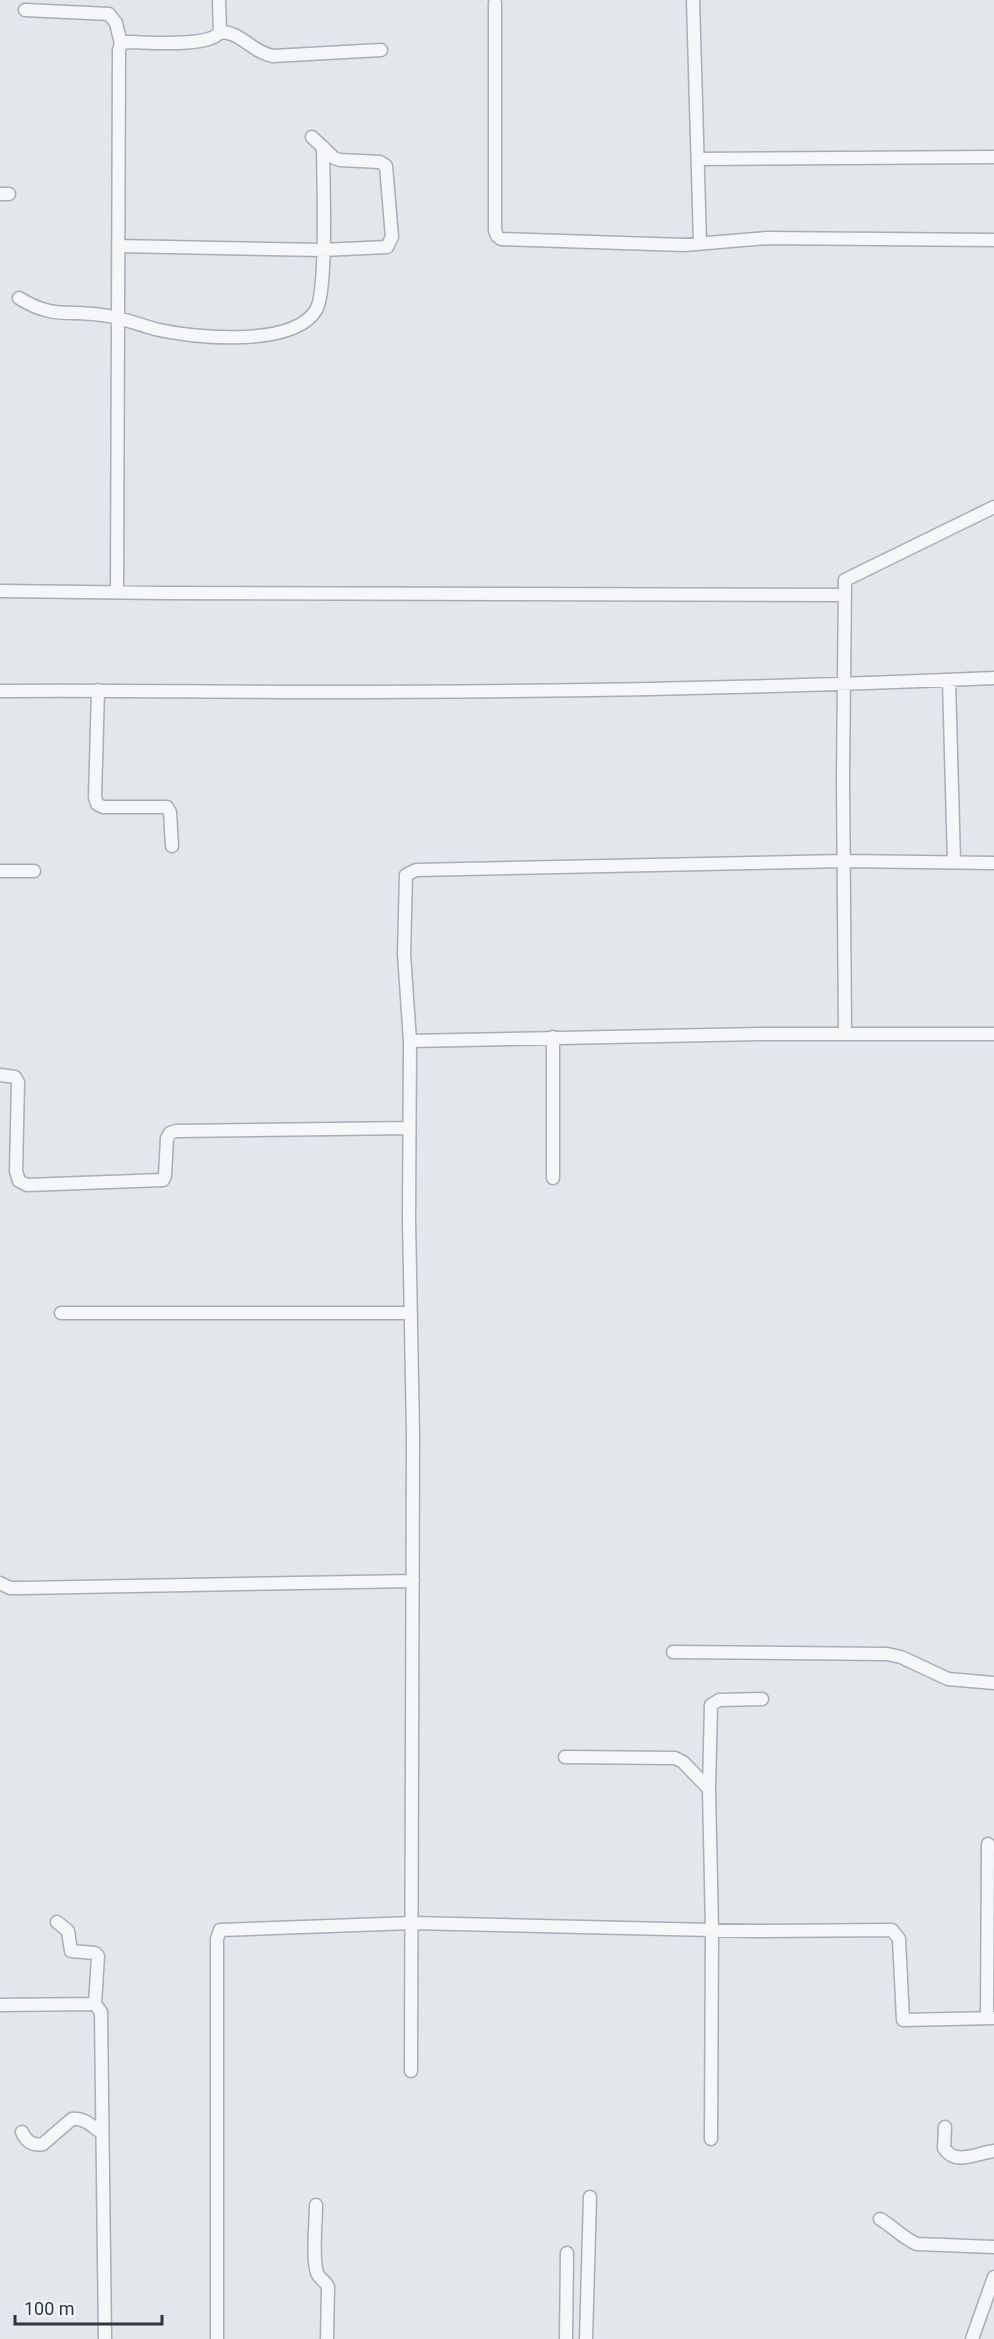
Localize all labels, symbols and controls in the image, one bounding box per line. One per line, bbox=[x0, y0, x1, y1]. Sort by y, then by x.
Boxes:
scale bar bbox=[15, 2288, 162, 2326]
text: 100 m bbox=[24, 2298, 75, 2319]

